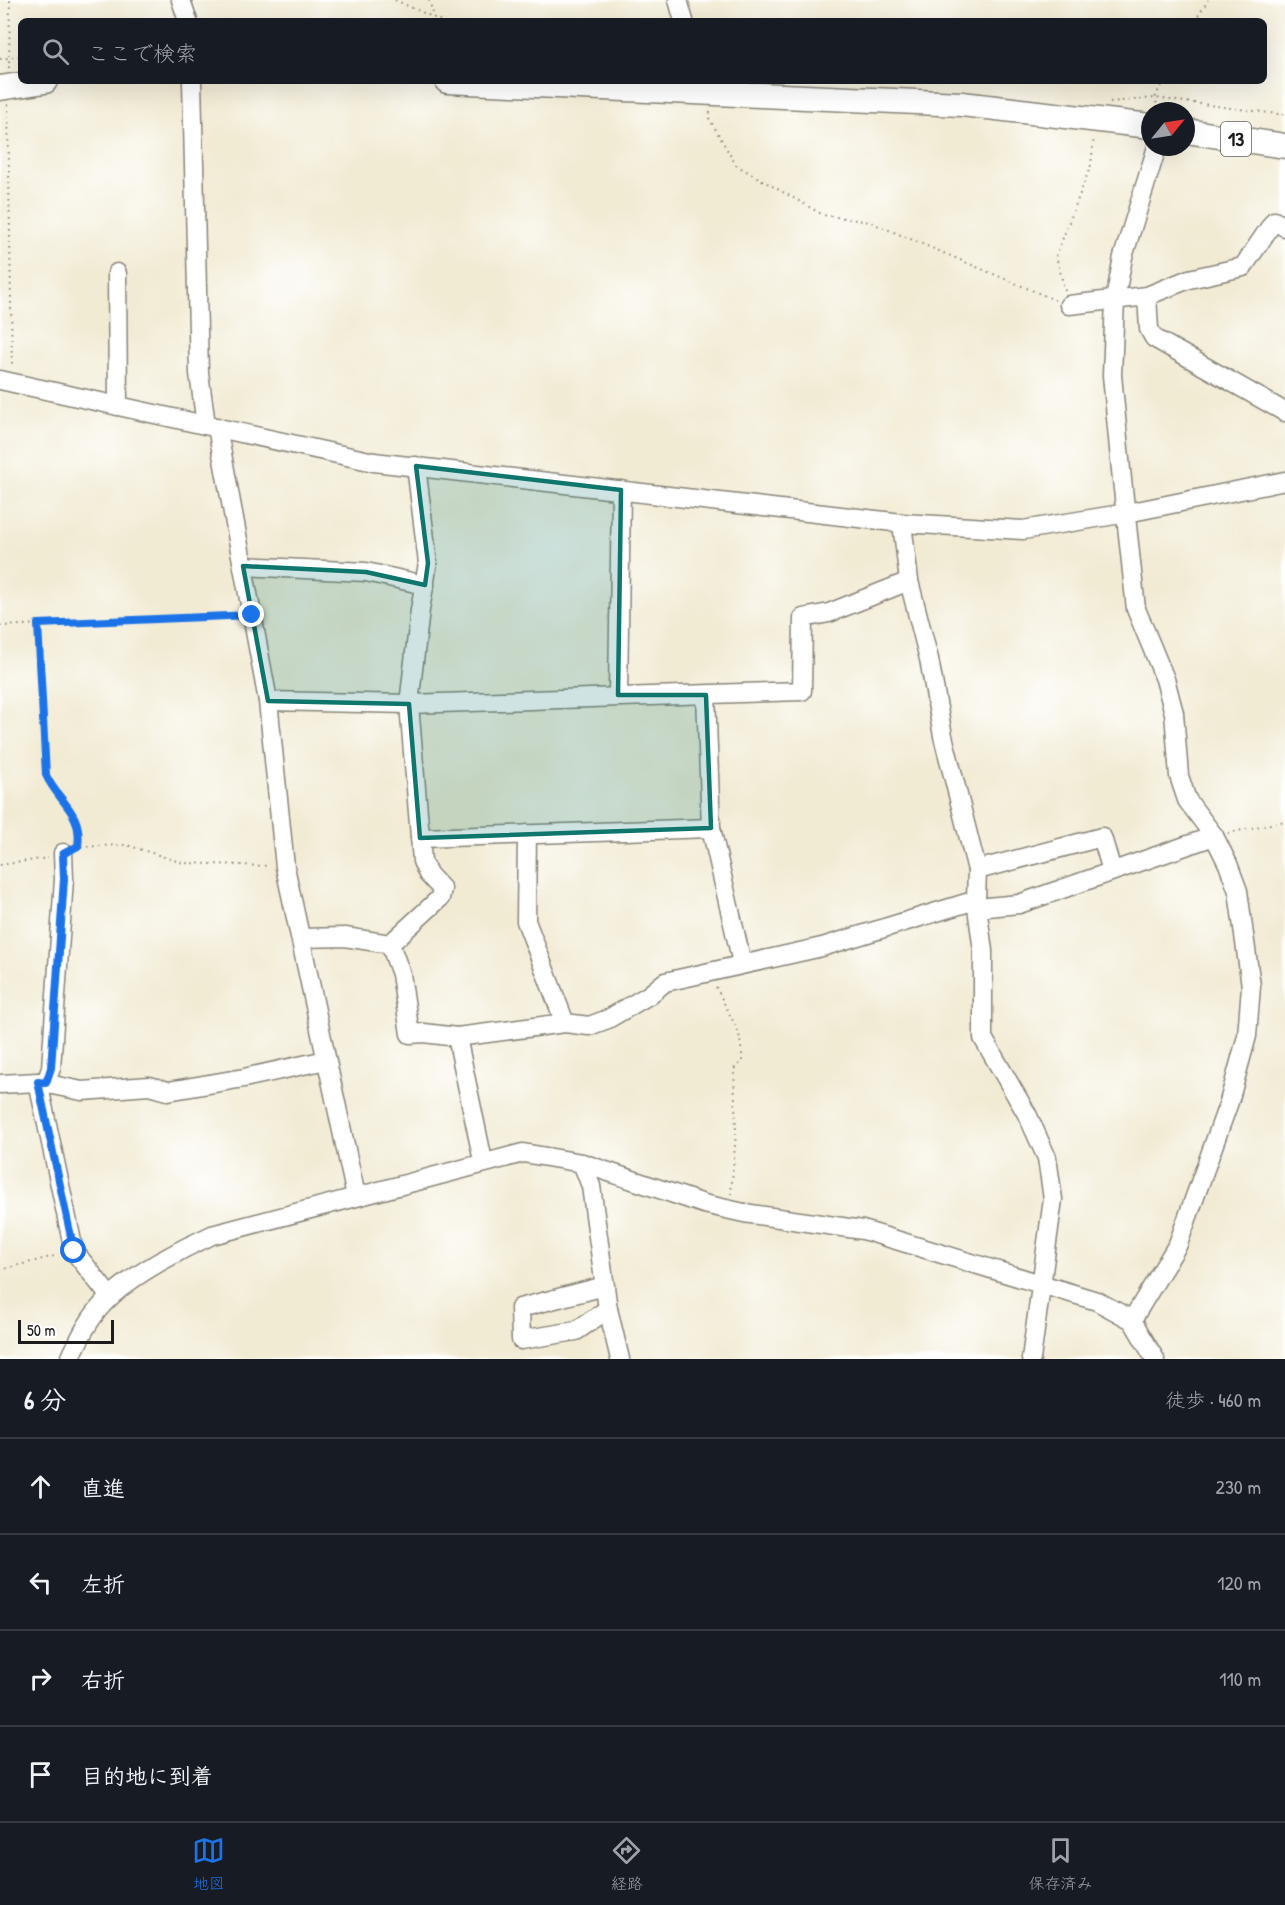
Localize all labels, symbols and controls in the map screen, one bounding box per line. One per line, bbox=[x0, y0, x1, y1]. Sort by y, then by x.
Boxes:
search box bbox=[18, 18, 1267, 84]
icon: search bbox=[39, 35, 72, 68]
text: ここで検索 bbox=[87, 38, 197, 68]
north arrow bbox=[1141, 102, 1195, 156]
road number: 13 bbox=[1221, 122, 1251, 156]
route end bbox=[238, 601, 264, 627]
route start bbox=[60, 1237, 86, 1263]
scale bar bbox=[18, 1317, 114, 1344]
text: 50 m bbox=[27, 1319, 56, 1341]
text: 6 分 bbox=[24, 1382, 66, 1417]
text: 徒歩 · 460 m bbox=[1165, 1386, 1261, 1413]
icon: ahead bbox=[24, 1470, 57, 1503]
text: 直進 bbox=[81, 1473, 125, 1503]
text: 230 m bbox=[1216, 1473, 1261, 1500]
icon: left bbox=[24, 1566, 57, 1599]
text: 左折 bbox=[81, 1569, 125, 1599]
text: 120 m bbox=[1217, 1569, 1261, 1596]
icon: right bbox=[24, 1662, 57, 1695]
text: 右折 bbox=[81, 1665, 125, 1695]
text: 110 m bbox=[1219, 1665, 1261, 1692]
icon: arrive bbox=[24, 1758, 57, 1791]
text: 目的地に到着 bbox=[81, 1761, 213, 1791]
tab: 地図 bbox=[192, 1834, 225, 1894]
tab: 経路 bbox=[610, 1834, 643, 1894]
tab: 保存済み bbox=[1028, 1834, 1092, 1894]

